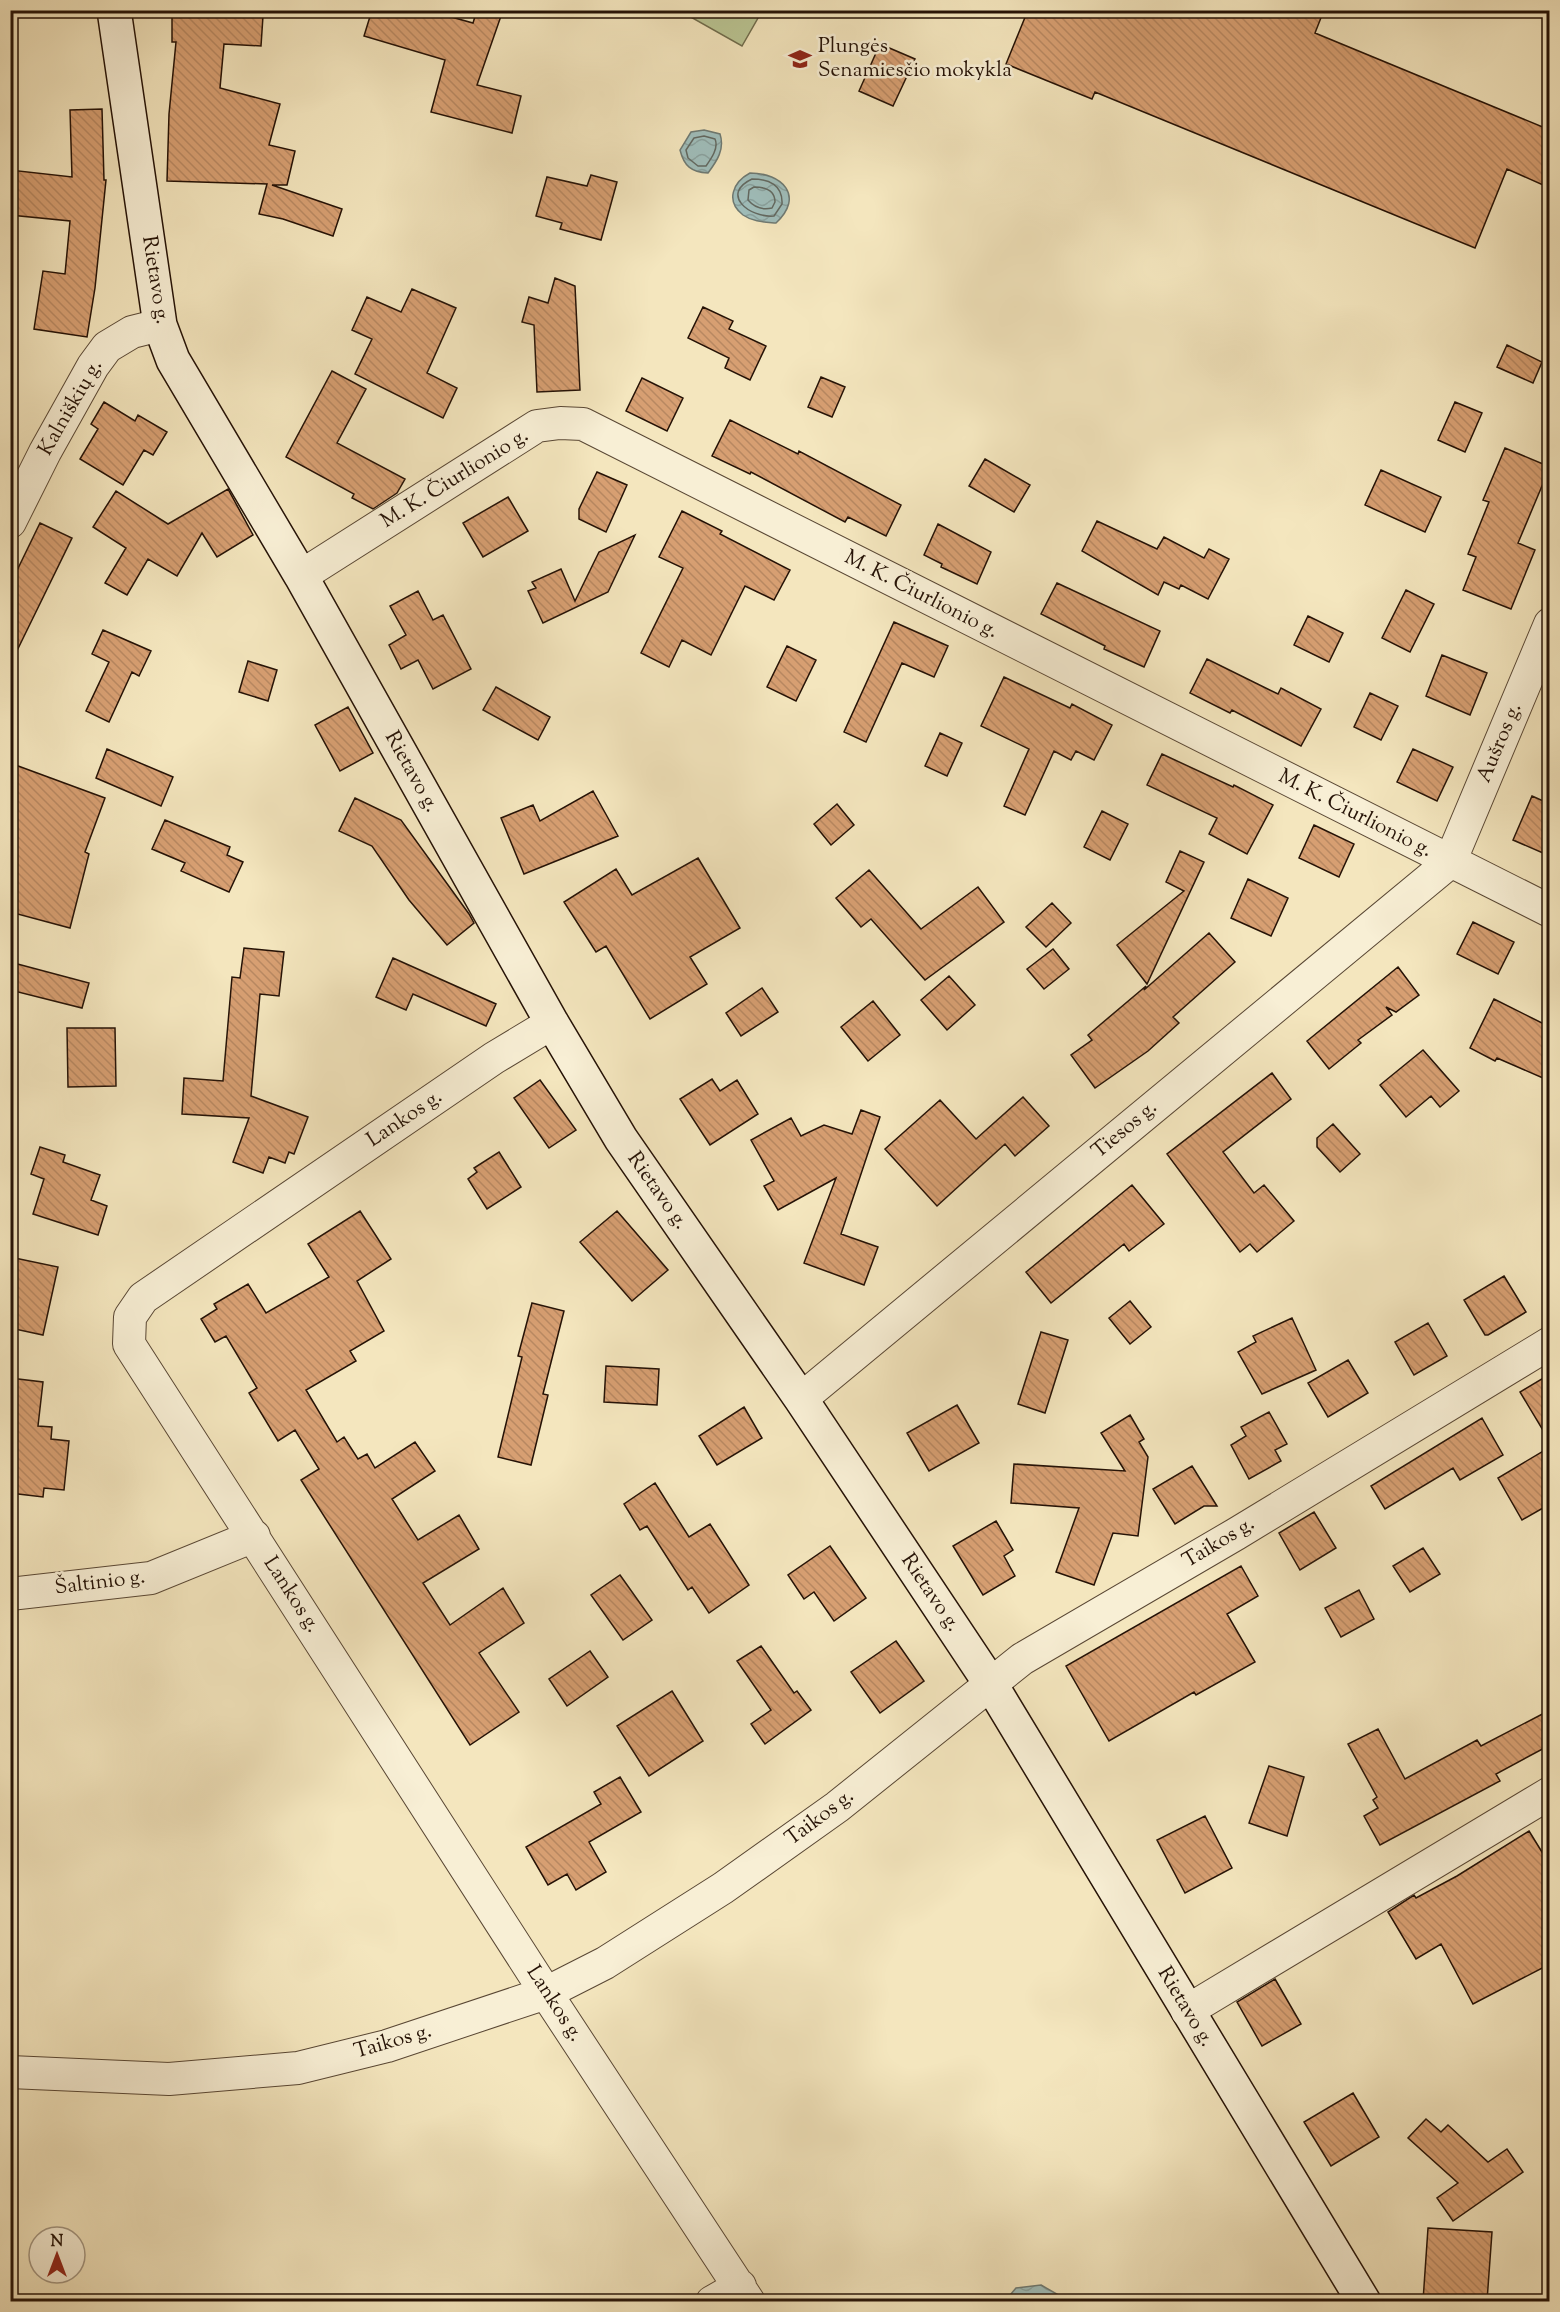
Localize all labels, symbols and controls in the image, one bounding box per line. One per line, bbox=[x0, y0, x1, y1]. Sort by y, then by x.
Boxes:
place label: Plungės Senamiesčio mokykla bbox=[818, 32, 1012, 86]
school or university icon: Plungės Senamiesčio mokykla bbox=[787, 46, 813, 72]
street label: Rietavo g. bbox=[133, 234, 177, 326]
street label: Kalniškių g. bbox=[31, 354, 111, 462]
street label: M. K. Čiurlionio g. bbox=[375, 421, 535, 537]
street label: M. K. Čiurlionio g. bbox=[839, 543, 1003, 647]
street label: Aušros g. bbox=[1470, 698, 1530, 788]
street label: Rietavo g. bbox=[376, 726, 446, 818]
street label: M. K. Čiurlionio g. bbox=[1273, 762, 1437, 866]
street label: Lankos g. bbox=[361, 1083, 449, 1155]
street label: Tiesos g. bbox=[1086, 1094, 1164, 1166]
street label: Rietavo g. bbox=[619, 1146, 695, 1236]
street label: Taikos g. bbox=[1177, 1510, 1261, 1576]
street label: Rietavo g. bbox=[893, 1548, 967, 1638]
street label: Lankos g. bbox=[255, 1551, 327, 1639]
street label: Šaltinio g. bbox=[53, 1563, 147, 1603]
street label: Taikos g. bbox=[779, 1782, 861, 1854]
street label: Lankos g. bbox=[518, 1960, 590, 2048]
street label: Rietavo g. bbox=[1149, 1961, 1221, 2053]
street label: Taikos g. bbox=[351, 2017, 435, 2067]
north arrow bbox=[27, 2225, 87, 2285]
text: N bbox=[51, 2231, 64, 2254]

